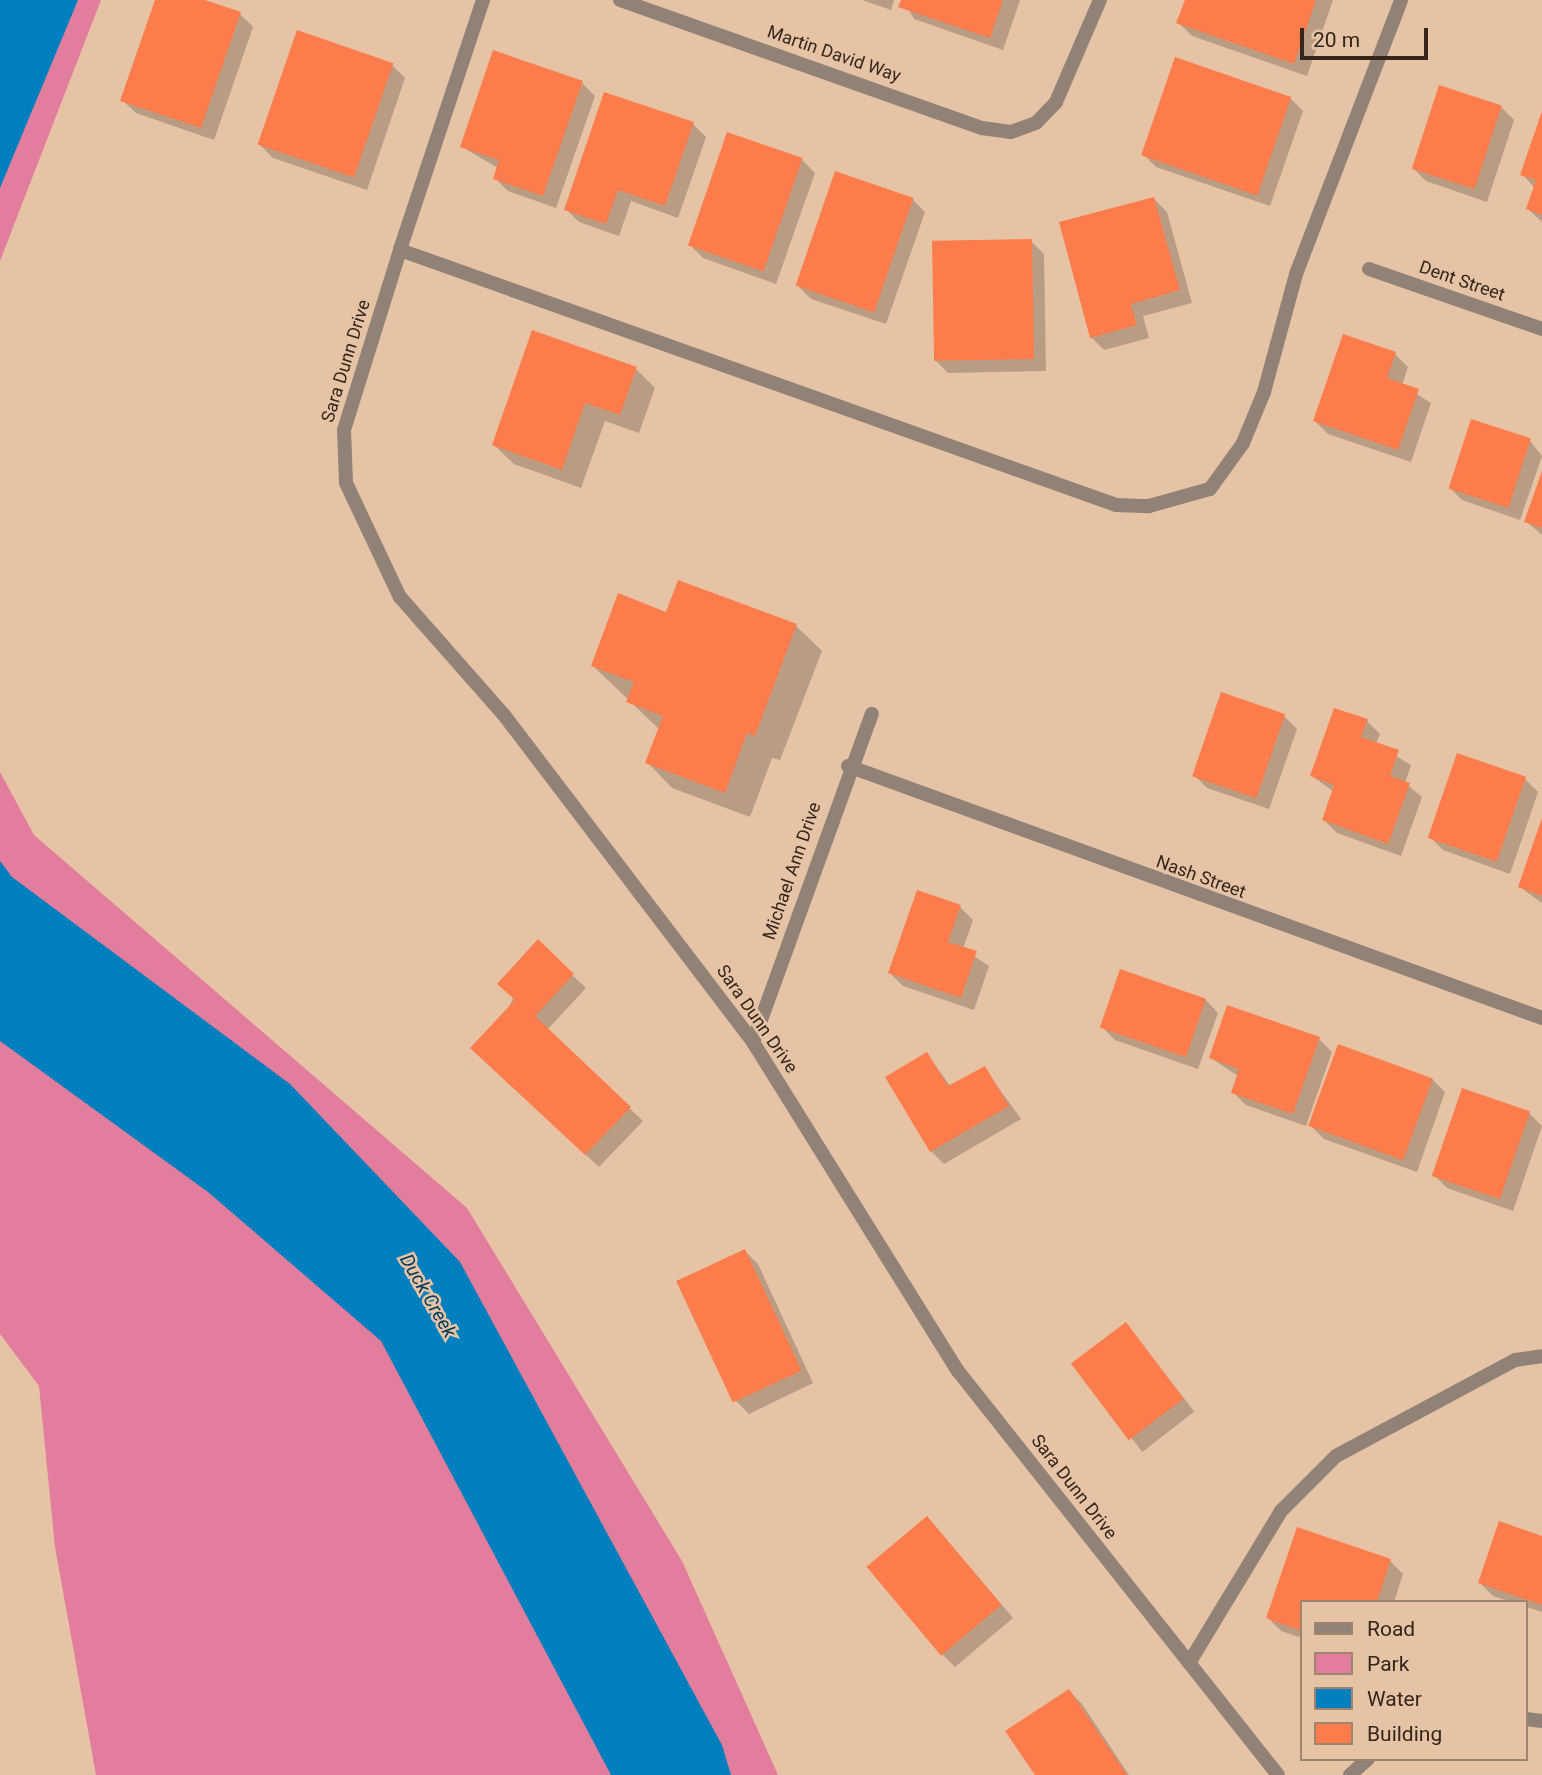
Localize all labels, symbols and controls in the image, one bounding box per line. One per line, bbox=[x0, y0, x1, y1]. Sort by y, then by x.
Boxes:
scale bar bbox=[1304, 14, 1432, 58]
street label: Martin David Way bbox=[764, 21, 904, 87]
text: 20 m bbox=[1313, 28, 1360, 52]
street label: Dent Street bbox=[1416, 256, 1508, 306]
street label: Sara Dunn Drive bbox=[317, 297, 375, 425]
street label: Michael Ann Drive bbox=[758, 799, 826, 943]
street label: Nash Street bbox=[1153, 851, 1249, 903]
street label: Sara Dunn Drive bbox=[712, 961, 802, 1077]
water label: Duck Creek bbox=[395, 1250, 461, 1342]
street label: Sara Dunn Drive bbox=[1026, 1430, 1122, 1544]
legend bbox=[1300, 1600, 1528, 1761]
text: Road bbox=[1367, 1617, 1415, 1641]
text: Park bbox=[1367, 1652, 1409, 1676]
text: Water bbox=[1367, 1687, 1422, 1711]
text: Building bbox=[1367, 1722, 1442, 1746]

